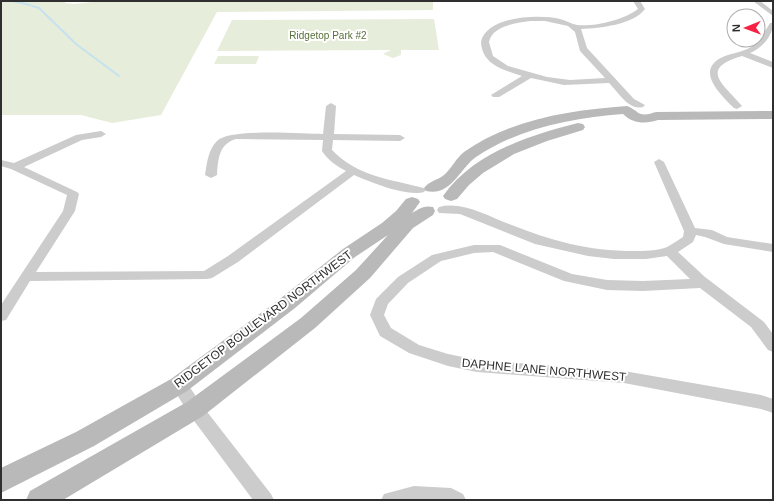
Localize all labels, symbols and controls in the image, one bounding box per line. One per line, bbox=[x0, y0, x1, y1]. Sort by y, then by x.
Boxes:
north arrow bbox=[726, 8, 766, 48]
text: N bbox=[730, 24, 742, 32]
park label: Ridgetop Park #2 bbox=[289, 30, 367, 41]
street label: RIDGETOP BOULEVARD NORTHWEST bbox=[171, 247, 355, 391]
street label: DAPHNE LANE NORTHWEST bbox=[461, 356, 628, 384]

